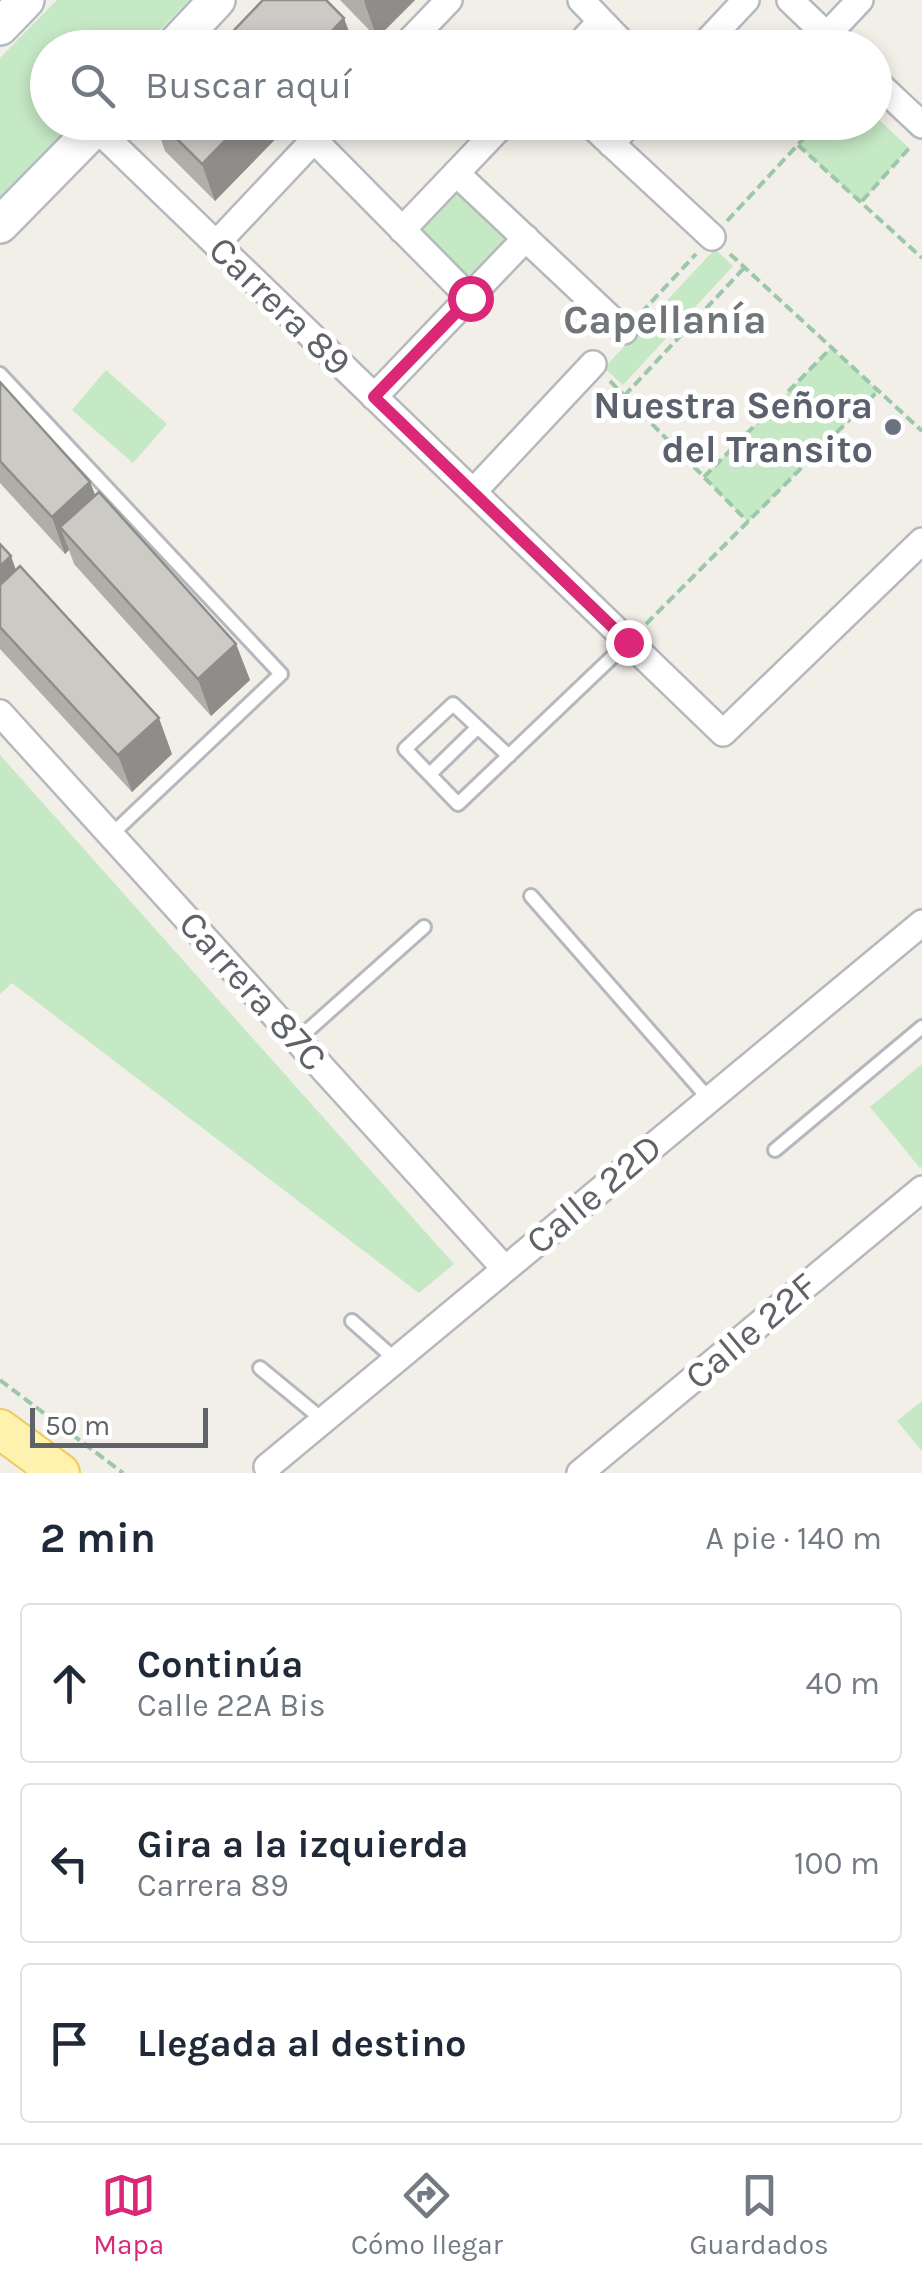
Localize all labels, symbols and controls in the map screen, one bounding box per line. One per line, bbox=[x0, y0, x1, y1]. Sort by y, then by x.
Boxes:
search box bbox=[30, 30, 892, 140]
icon: search bbox=[65, 58, 120, 113]
text: Buscar aquí bbox=[145, 63, 352, 108]
street label: Carrera 89 bbox=[200, 227, 360, 385]
route start bbox=[448, 276, 494, 322]
district label: Capellanía bbox=[563, 296, 767, 343]
place label: Nuestra Señora del Transito bbox=[593, 383, 873, 472]
marker: Nuestra Señora del Transito bbox=[882, 416, 904, 438]
route end bbox=[606, 620, 652, 666]
street label: Carrera 87C bbox=[170, 902, 336, 1080]
street label: Calle 22D bbox=[517, 1124, 671, 1264]
street label: Calle 22F bbox=[676, 1263, 826, 1399]
scale bar bbox=[30, 1403, 208, 1448]
text: 50 m bbox=[45, 1409, 110, 1442]
text: 2 min bbox=[40, 1513, 156, 1563]
text: A pie · 140 m bbox=[705, 1520, 882, 1557]
text: Continúa bbox=[137, 1642, 303, 1687]
icon: ahead bbox=[42, 1656, 97, 1711]
text: 40 m bbox=[806, 1665, 880, 1702]
text: Calle 22A Bis bbox=[137, 1687, 326, 1724]
text: Gira a la izquierda bbox=[137, 1822, 469, 1867]
icon: left bbox=[42, 1836, 97, 1891]
text: 100 m bbox=[794, 1845, 880, 1882]
text: Carrera 89 bbox=[137, 1867, 289, 1904]
icon: arrive bbox=[42, 2016, 97, 2071]
text: Llegada al destino bbox=[137, 2021, 467, 2066]
tab: Mapa bbox=[93, 2168, 164, 2261]
tab: Cómo llegar bbox=[351, 2168, 503, 2261]
tab: Guardados bbox=[690, 2168, 829, 2261]

